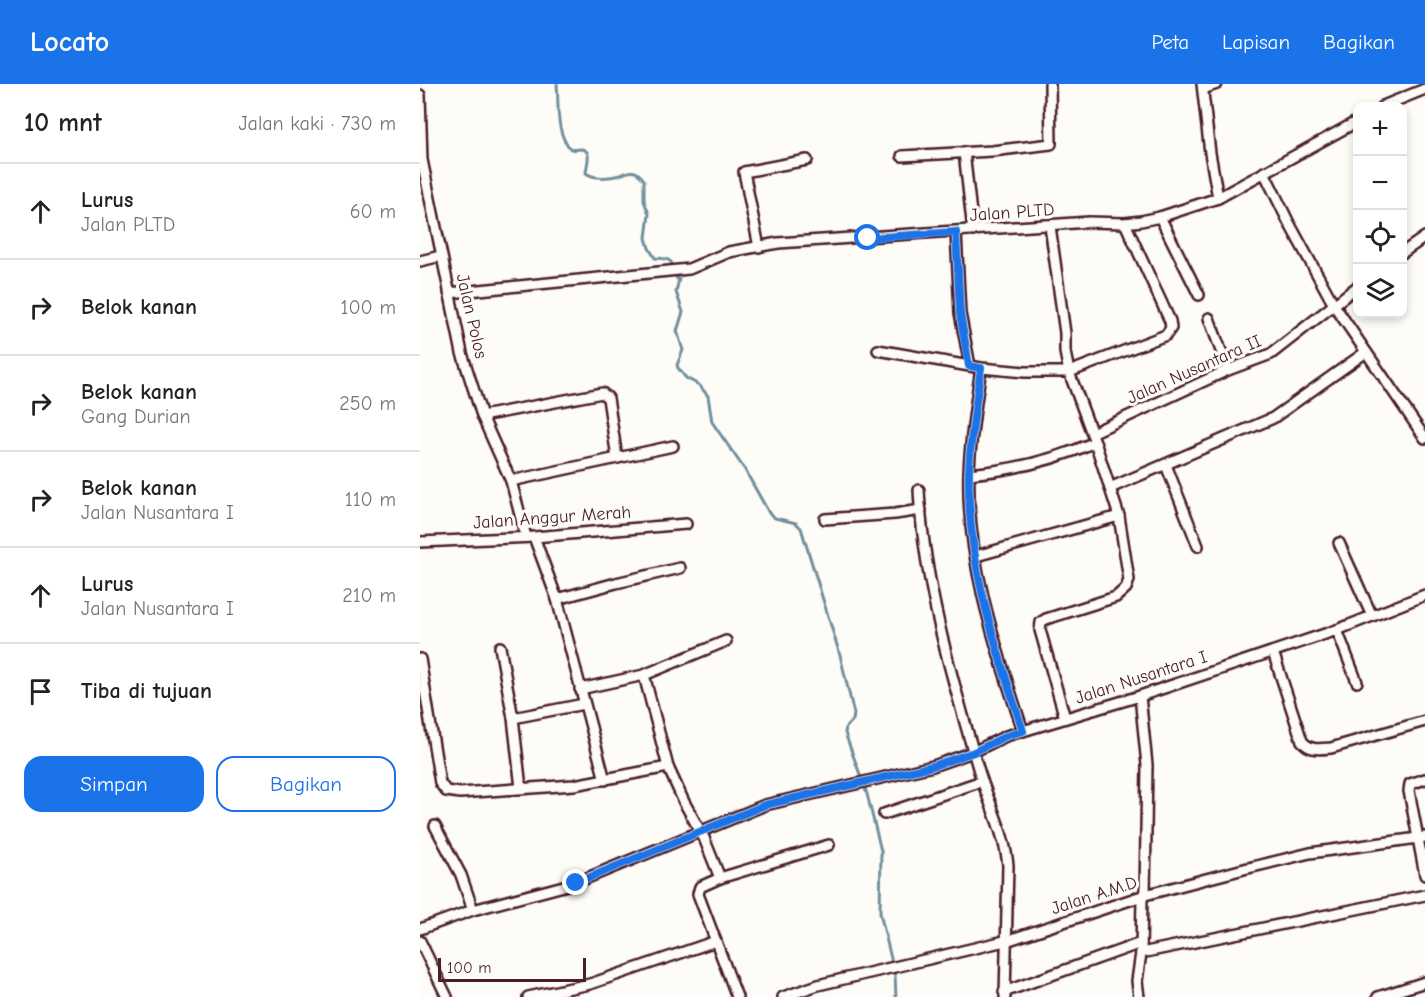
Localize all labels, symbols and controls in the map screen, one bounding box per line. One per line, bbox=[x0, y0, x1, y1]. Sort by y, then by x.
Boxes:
text: Locato bbox=[30, 26, 109, 58]
text: Peta bbox=[1151, 30, 1189, 54]
text: Lapisan bbox=[1222, 30, 1290, 54]
text: Bagikan bbox=[1323, 30, 1395, 54]
map controls bbox=[1353, 102, 1407, 318]
button: + bbox=[1353, 102, 1407, 156]
text: 10 mnt bbox=[24, 108, 102, 138]
text: Jalan kaki · 730 m bbox=[238, 112, 396, 135]
button: − bbox=[1353, 156, 1407, 210]
text: Lurus bbox=[81, 187, 133, 213]
icon: ahead bbox=[24, 195, 57, 228]
street label: Jalan PLTD bbox=[969, 199, 1055, 226]
text: 60 m bbox=[350, 200, 396, 223]
button: locate bbox=[1353, 210, 1407, 264]
text: Jalan PLTD bbox=[81, 213, 175, 236]
route start bbox=[854, 224, 880, 250]
button: layers bbox=[1353, 264, 1407, 318]
street label: Jalan Polos bbox=[452, 272, 491, 361]
icon: right bbox=[24, 291, 57, 324]
text: Belok kanan bbox=[81, 294, 197, 320]
text: 100 m bbox=[341, 296, 396, 319]
street label: Jalan Nusantara II bbox=[1124, 330, 1265, 408]
text: Belok kanan bbox=[81, 379, 197, 405]
icon: right bbox=[24, 387, 57, 420]
text: 250 m bbox=[339, 392, 396, 415]
text: Gang Durian bbox=[81, 405, 191, 428]
text: Belok kanan bbox=[81, 475, 197, 501]
icon: right bbox=[24, 483, 57, 516]
text: 110 m bbox=[345, 488, 396, 511]
text: Jalan Nusantara I bbox=[81, 501, 234, 524]
street label: Jalan Anggur Merah bbox=[472, 501, 632, 533]
text: Lurus bbox=[81, 571, 133, 597]
icon: ahead bbox=[24, 579, 57, 612]
text: 210 m bbox=[342, 584, 396, 607]
text: Jalan Nusantara I bbox=[81, 597, 234, 620]
street label: Jalan Nusantara I bbox=[1073, 646, 1210, 709]
icon: arrive bbox=[24, 675, 57, 708]
text: Tiba di tujuan bbox=[81, 678, 212, 704]
button: Simpan bbox=[24, 756, 204, 812]
button: Bagikan bbox=[216, 756, 396, 812]
route end bbox=[562, 869, 588, 895]
street label: Jalan A.M.D bbox=[1049, 872, 1140, 919]
scale bar bbox=[438, 955, 586, 982]
text: 100 m bbox=[447, 959, 491, 977]

